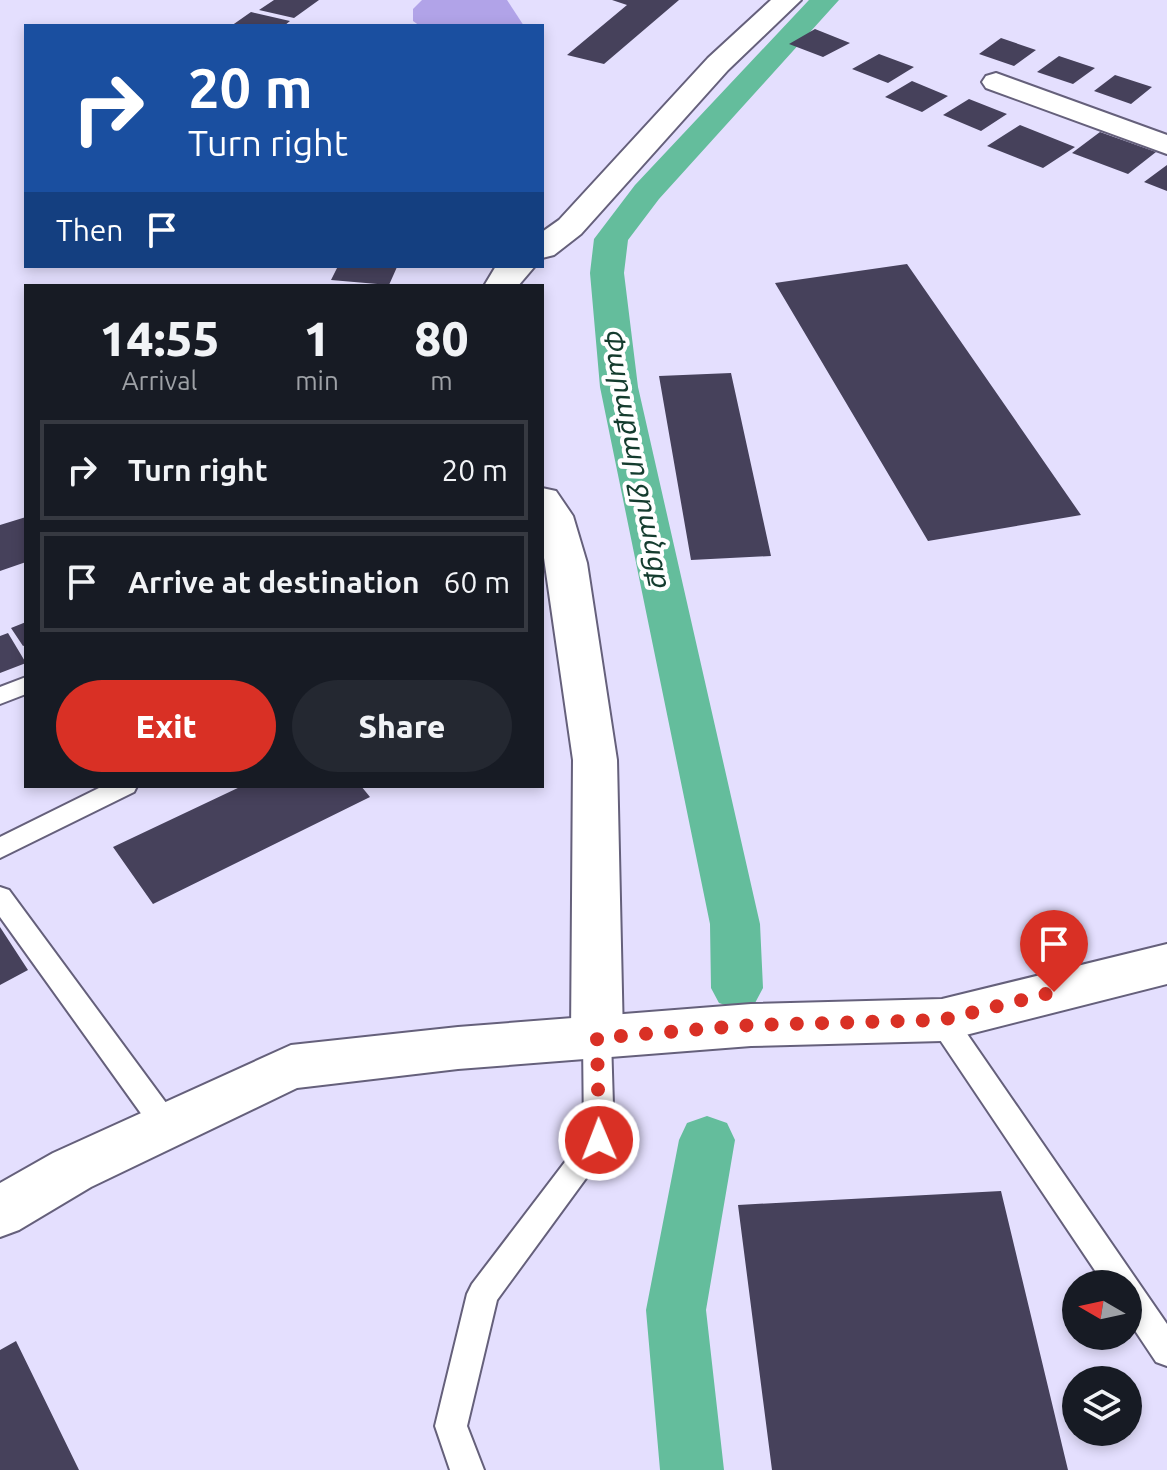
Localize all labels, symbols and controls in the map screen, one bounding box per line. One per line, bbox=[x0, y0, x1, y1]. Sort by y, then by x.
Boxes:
icon: right bbox=[56, 56, 160, 160]
text: 20 m bbox=[188, 56, 313, 119]
text: Turn right bbox=[188, 122, 348, 163]
icon: arrive bbox=[140, 208, 184, 252]
text: Then bbox=[56, 213, 124, 247]
text: 14:55 bbox=[100, 311, 220, 365]
text: 1 bbox=[303, 311, 331, 365]
text: 80 bbox=[414, 311, 468, 365]
water label: Փարաքար ջրանցք bbox=[596, 325, 679, 591]
text: Arrival bbox=[122, 366, 197, 395]
text: min bbox=[295, 366, 339, 395]
text: m bbox=[430, 366, 453, 395]
icon: right bbox=[60, 448, 104, 492]
text: Turn right bbox=[128, 453, 268, 487]
text: 20 m bbox=[441, 453, 508, 487]
icon: arrive bbox=[60, 560, 104, 604]
text: Arrive at destination bbox=[128, 565, 420, 599]
text: 60 m bbox=[444, 565, 510, 599]
button: Exit bbox=[56, 680, 276, 772]
button: Share bbox=[292, 680, 512, 772]
pin bbox=[1020, 910, 1088, 992]
icon: arrive bbox=[1032, 922, 1076, 966]
position arrow bbox=[557, 1098, 641, 1182]
north arrow bbox=[1062, 1270, 1142, 1350]
map controls bbox=[1062, 1270, 1142, 1446]
button: layers bbox=[1062, 1366, 1142, 1446]

